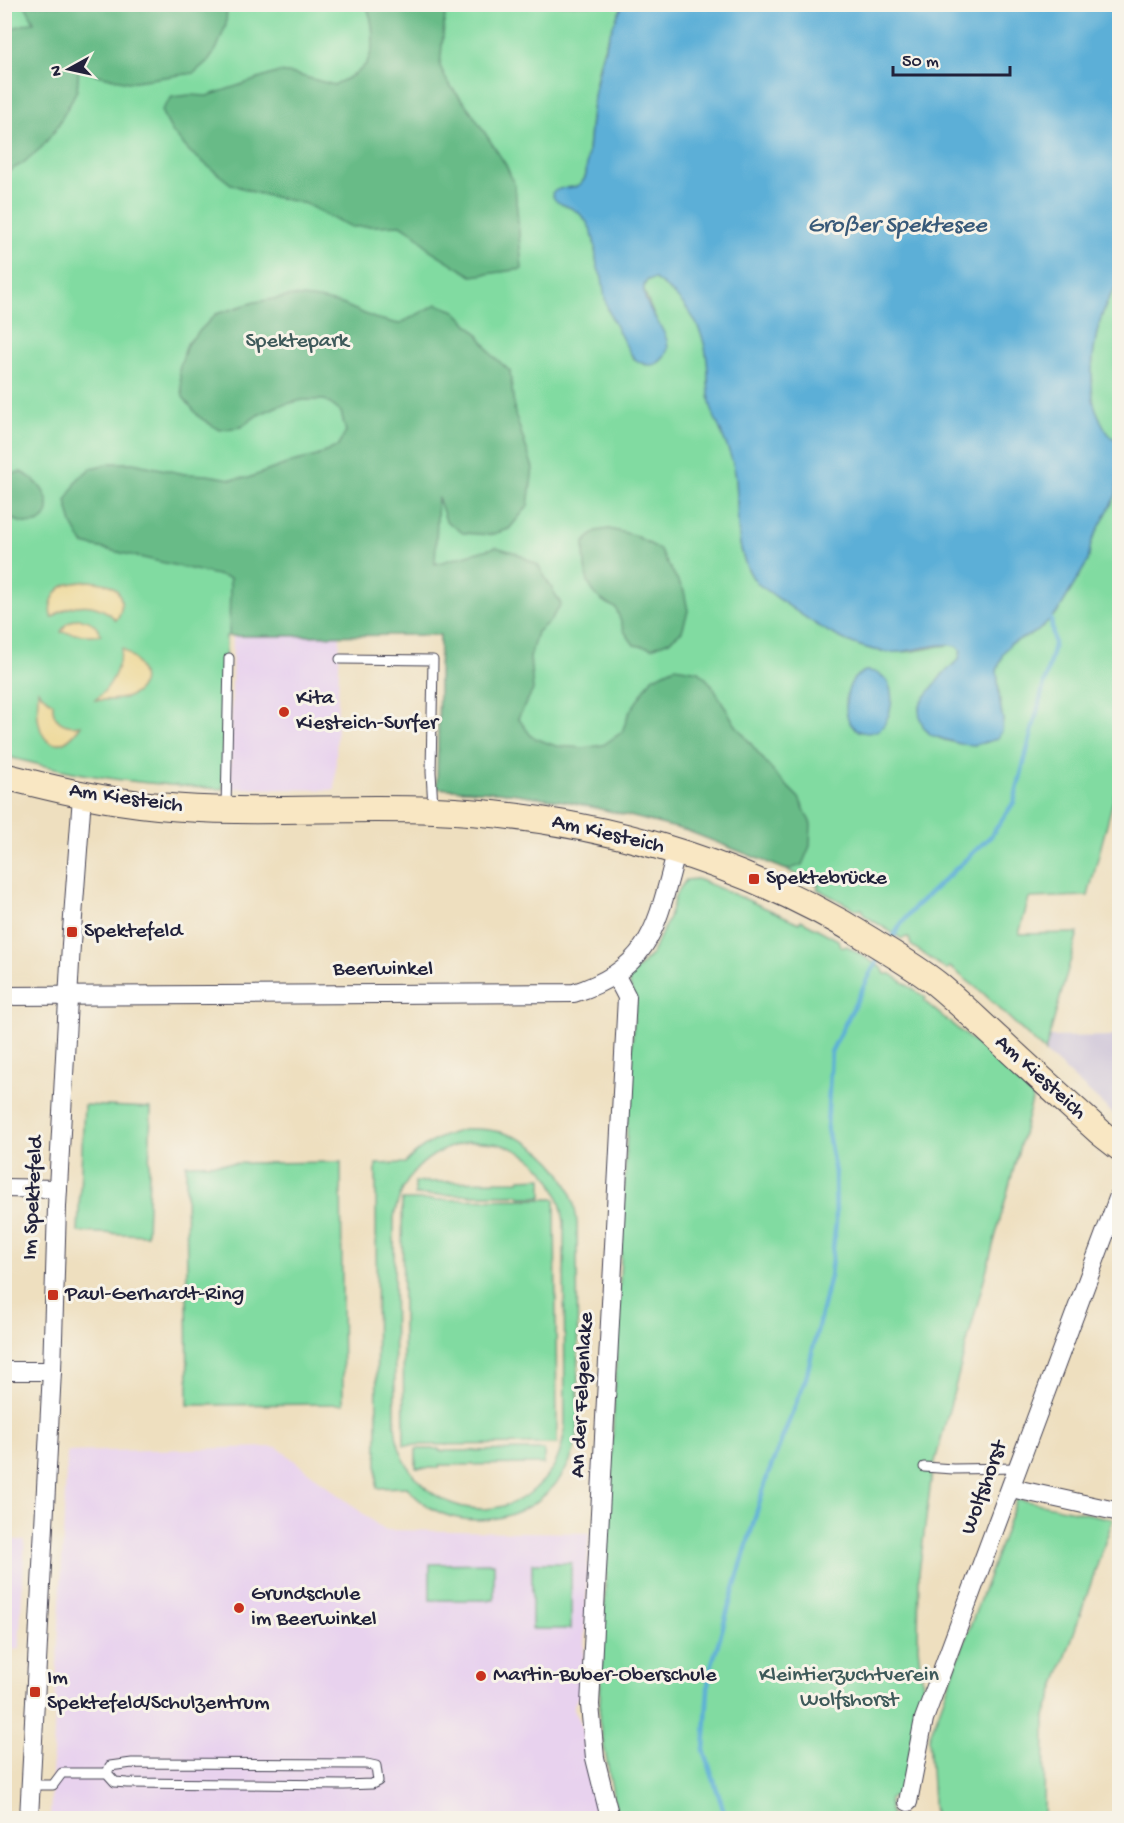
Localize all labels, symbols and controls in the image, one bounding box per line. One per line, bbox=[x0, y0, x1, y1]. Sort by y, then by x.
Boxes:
north arrow bbox=[39, 39, 99, 99]
scale bar bbox=[893, 39, 1010, 77]
text: 50 m bbox=[902, 52, 939, 73]
text: N bbox=[47, 64, 68, 77]
water label: Großer Spektesee bbox=[807, 212, 988, 241]
park label: Spektepark bbox=[245, 329, 351, 355]
place label: Kita Kiesteich-Surfer bbox=[296, 686, 440, 737]
marker: Kita Kiesteich-Surfer bbox=[277, 705, 291, 719]
street label: Am Kiesteich bbox=[67, 778, 185, 820]
street label: Am Kiesteich bbox=[549, 809, 667, 861]
place label: Spektebrücke bbox=[766, 866, 888, 892]
marker: Spektebrücke bbox=[747, 872, 761, 886]
place label: Spektefeld bbox=[84, 919, 184, 945]
marker: Spektefeld bbox=[65, 925, 79, 939]
street label: Beerwinkel bbox=[332, 957, 433, 983]
street label: Am Kiesteich bbox=[989, 1030, 1091, 1126]
street label: Im Spektefeld bbox=[18, 1133, 50, 1261]
place label: Paul-Gerhardt-Ring bbox=[64, 1282, 244, 1308]
marker: Paul-Gerhardt-Ring bbox=[46, 1288, 60, 1302]
street label: An der Felgenlake bbox=[566, 1311, 600, 1479]
street label: Wolfshorst bbox=[956, 1436, 1015, 1538]
place label: Grundschule im Beerwinkel bbox=[251, 1582, 377, 1633]
marker: Grundschule im Beerwinkel bbox=[232, 1601, 246, 1615]
place label: Martin-Buber-Oberschule bbox=[493, 1663, 717, 1689]
park label: Kleintierzuchtverein Wolfshorst bbox=[759, 1663, 940, 1714]
place label: Im Spektefeld/Schulzentrum bbox=[47, 1666, 270, 1717]
marker: Martin-Buber-Oberschule bbox=[474, 1669, 488, 1683]
marker: Im Spektefeld/Schulzentrum bbox=[28, 1685, 42, 1699]

